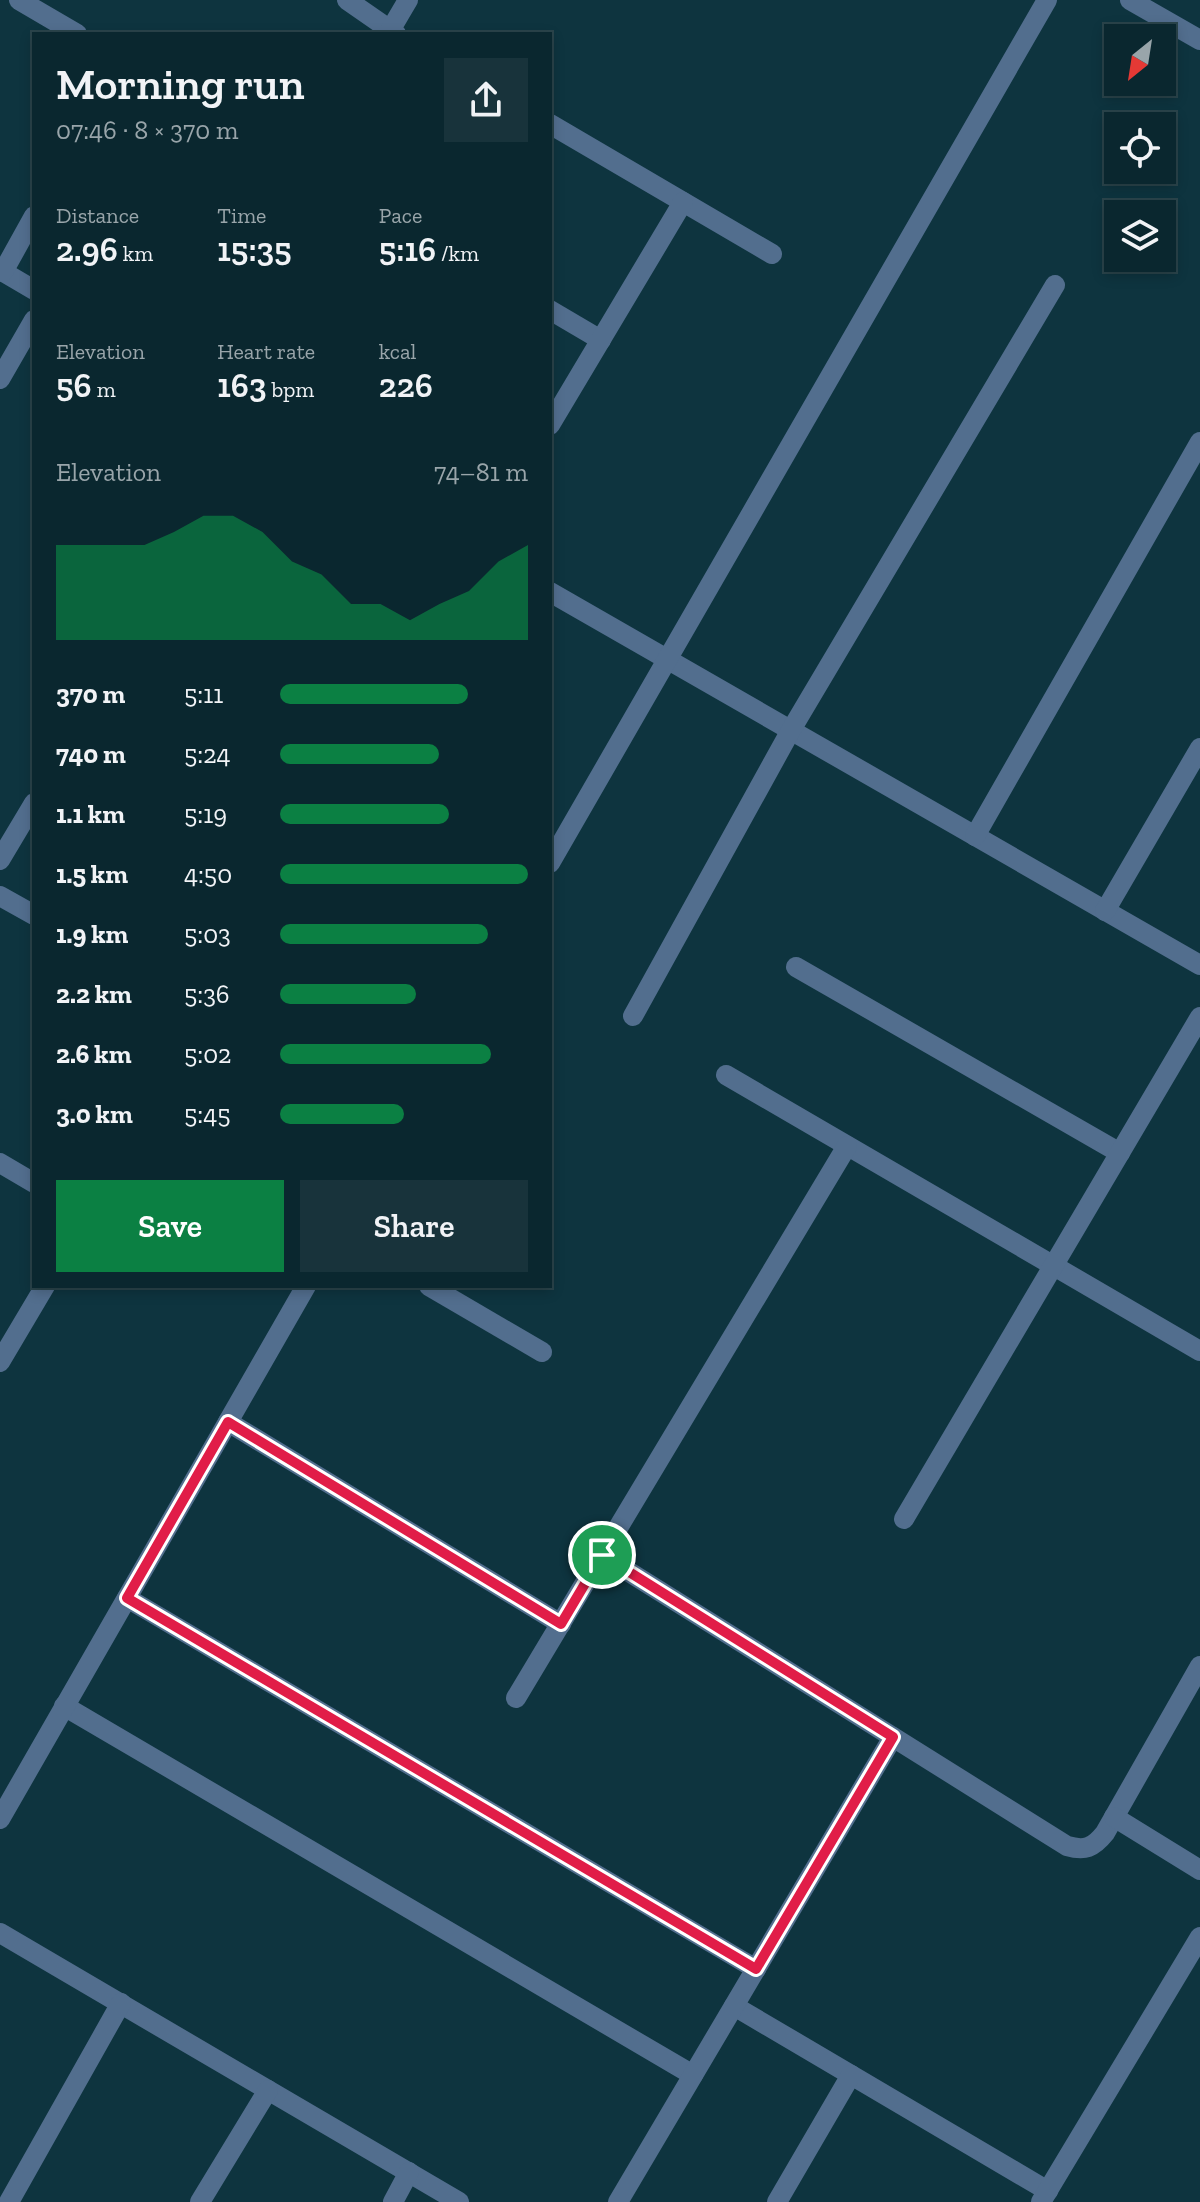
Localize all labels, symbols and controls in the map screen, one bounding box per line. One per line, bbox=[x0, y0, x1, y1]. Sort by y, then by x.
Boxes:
north arrow bbox=[1104, 24, 1176, 96]
map controls bbox=[1104, 24, 1176, 272]
text: Morning run bbox=[56, 57, 304, 110]
button: share bbox=[444, 58, 528, 142]
button: locate bbox=[1104, 112, 1176, 184]
text: 07:46 · 8 × 370 m bbox=[56, 114, 239, 146]
button: layers bbox=[1104, 200, 1176, 272]
text: Distance bbox=[56, 202, 139, 229]
text: Time bbox=[217, 202, 266, 229]
text: Pace bbox=[379, 202, 422, 229]
text: 2.96 bbox=[56, 229, 118, 270]
text: 15:35 bbox=[217, 229, 292, 270]
text: 5:16 bbox=[379, 229, 436, 270]
text: km bbox=[118, 240, 153, 267]
text: /km bbox=[436, 240, 479, 267]
text: Elevation bbox=[56, 338, 145, 365]
text: Heart rate bbox=[217, 338, 315, 365]
text: kcal bbox=[379, 338, 416, 365]
text: 56 bbox=[56, 365, 92, 406]
text: 163 bbox=[217, 365, 267, 406]
text: 226 bbox=[379, 365, 433, 406]
text: m bbox=[92, 376, 116, 403]
text: bpm bbox=[267, 376, 314, 403]
text: Elevation bbox=[56, 456, 161, 488]
text: 74–81 m bbox=[434, 456, 528, 488]
text: 370 m bbox=[56, 678, 125, 710]
text: 5:11 bbox=[184, 678, 223, 710]
text: 740 m bbox=[56, 738, 126, 770]
text: 5:24 bbox=[184, 738, 231, 770]
text: 1.1 km bbox=[56, 798, 125, 830]
text: 5:19 bbox=[184, 798, 227, 830]
text: 1.5 km bbox=[56, 858, 128, 890]
text: 4:50 bbox=[184, 858, 232, 890]
text: 1.9 km bbox=[56, 918, 128, 950]
text: 5:03 bbox=[184, 918, 231, 950]
text: 2.2 km bbox=[56, 978, 132, 1010]
text: 5:36 bbox=[184, 978, 230, 1010]
text: 2.6 km bbox=[56, 1038, 131, 1070]
text: 5:02 bbox=[184, 1038, 232, 1070]
text: 3.0 km bbox=[56, 1098, 133, 1130]
text: 5:45 bbox=[184, 1098, 230, 1130]
button: Save bbox=[56, 1180, 284, 1272]
button: Share bbox=[300, 1180, 528, 1272]
pin bbox=[568, 1521, 636, 1589]
icon: arrive bbox=[580, 1533, 624, 1577]

